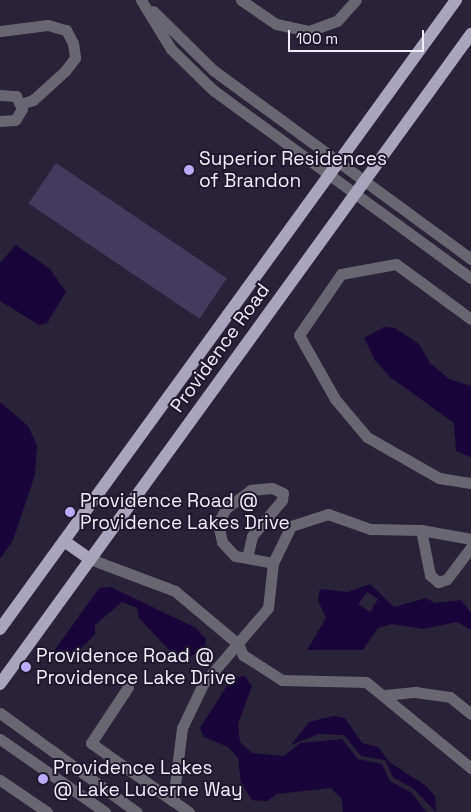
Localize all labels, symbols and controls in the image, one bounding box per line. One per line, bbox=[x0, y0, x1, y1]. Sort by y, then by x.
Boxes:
scale bar bbox=[291, 20, 427, 52]
text: 100 m bbox=[296, 29, 338, 48]
place label: Superior Residences of Brandon bbox=[199, 148, 387, 192]
marker: Superior Residences of Brandon bbox=[183, 164, 195, 176]
street label: Providence Road bbox=[166, 279, 274, 417]
place label: Providence Road @ Providence Lakes Drive bbox=[80, 490, 290, 534]
marker: Providence Road @ Providence Lakes Drive bbox=[64, 506, 76, 518]
place label: Providence Road @ Providence Lake Drive bbox=[36, 645, 236, 689]
marker: Providence Road @ Providence Lake Drive bbox=[20, 661, 32, 673]
place label: Providence Lakes @ Lake Lucerne Way bbox=[53, 757, 243, 801]
marker: Providence Lakes @ Lake Lucerne Way bbox=[37, 773, 49, 785]

